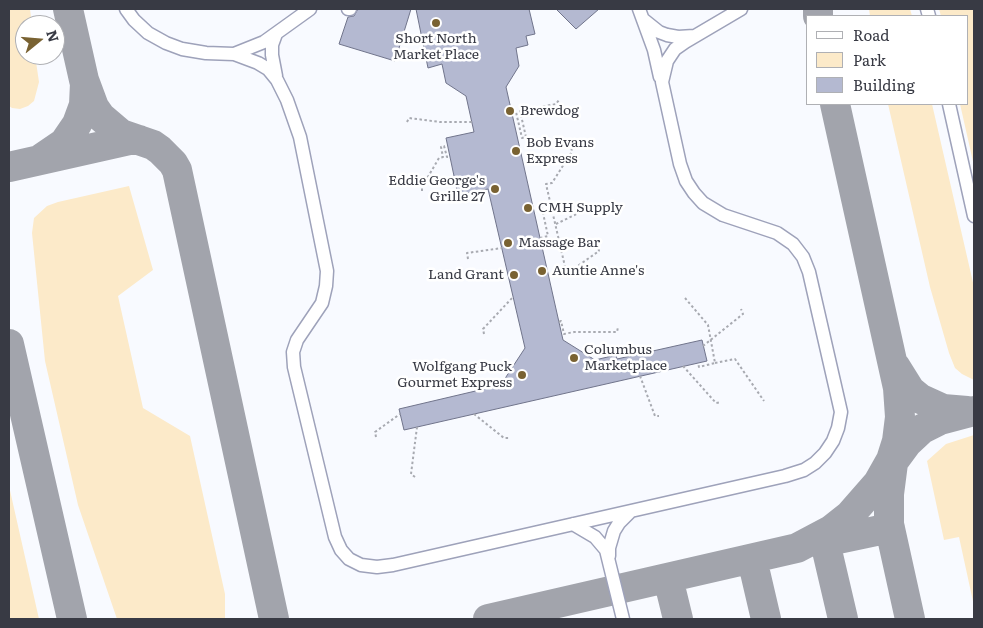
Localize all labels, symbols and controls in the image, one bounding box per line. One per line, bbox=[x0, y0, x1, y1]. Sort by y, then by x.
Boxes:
north arrow bbox=[15, 15, 65, 65]
legend bbox=[806, 15, 968, 105]
marker: Short North Market Place bbox=[430, 17, 442, 29]
text: Road bbox=[853, 23, 889, 46]
text: N bbox=[42, 27, 65, 44]
place label: Short North Market Place bbox=[393, 31, 479, 64]
text: Park bbox=[853, 48, 886, 71]
text: Building bbox=[853, 73, 915, 96]
place label: Brewdog bbox=[520, 103, 579, 119]
marker: Brewdog bbox=[504, 105, 516, 117]
place label: Bob Evans Express bbox=[526, 135, 594, 168]
marker: Bob Evans Express bbox=[510, 145, 522, 157]
place label: Eddie George's Grille 27 bbox=[388, 173, 485, 206]
marker: Eddie George's Grille 27 bbox=[489, 183, 501, 195]
place label: CMH Supply bbox=[538, 200, 623, 216]
marker: CMH Supply bbox=[522, 202, 534, 214]
place label: Massage Bar bbox=[518, 235, 600, 251]
marker: Massage Bar bbox=[502, 237, 514, 249]
place label: Auntie Anne's bbox=[552, 263, 644, 279]
marker: Auntie Anne's bbox=[536, 265, 548, 277]
place label: Land Grant bbox=[428, 267, 504, 283]
marker: Land Grant bbox=[508, 269, 520, 281]
place label: Columbus Marketplace bbox=[584, 342, 667, 374]
marker: Columbus Marketplace bbox=[568, 352, 580, 364]
place label: Wolfgang Puck Gourmet Express bbox=[397, 359, 512, 392]
marker: Wolfgang Puck Gourmet Express bbox=[516, 369, 528, 381]

